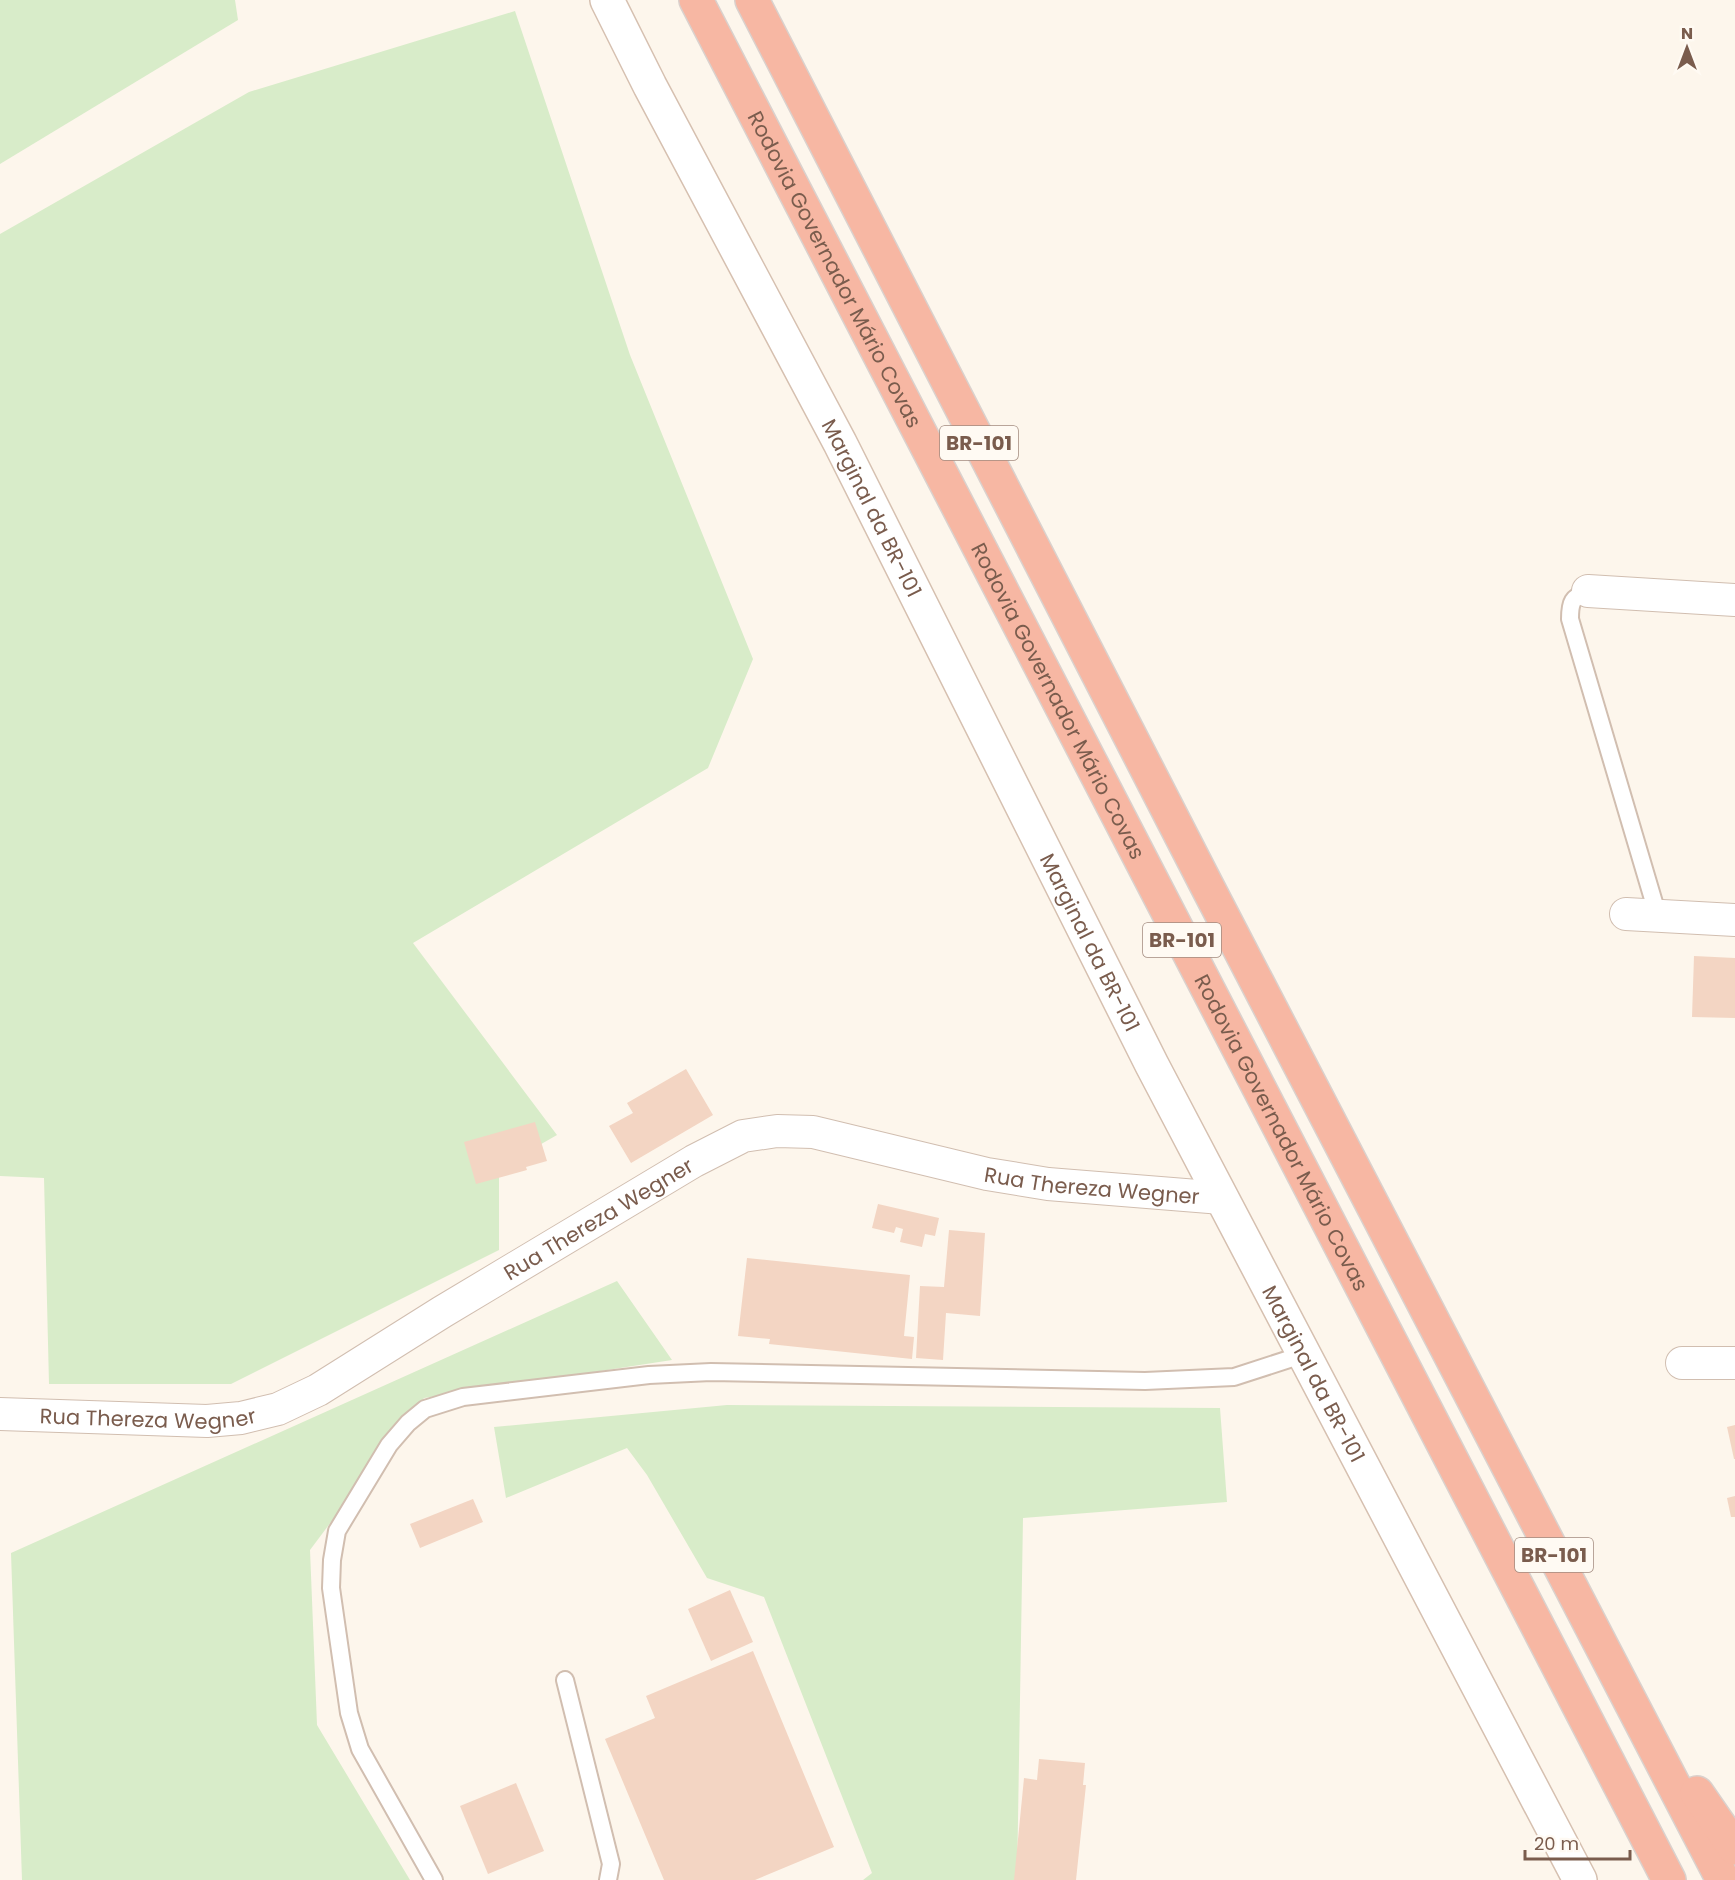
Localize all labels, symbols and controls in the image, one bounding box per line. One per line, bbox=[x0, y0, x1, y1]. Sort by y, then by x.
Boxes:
north arrow bbox=[1657, 18, 1717, 78]
text: N bbox=[1681, 22, 1693, 45]
street label: Rodovia Governador Mário Covas bbox=[741, 106, 929, 432]
street label: Marginal da BR-101 bbox=[815, 414, 929, 602]
road number: BR-101 bbox=[940, 426, 1018, 460]
street label: Rodovia Governador Mário Covas bbox=[965, 537, 1153, 864]
street label: Marginal da BR-101 bbox=[1034, 848, 1147, 1036]
road number: BR-101 bbox=[1143, 923, 1221, 957]
street label: Rodovia Governador Mário Covas bbox=[1188, 969, 1376, 1296]
street label: Rua Thereza Wegner bbox=[498, 1150, 698, 1287]
street label: Rua Thereza Wegner bbox=[982, 1159, 1201, 1211]
street label: Marginal da BR-101 bbox=[1256, 1280, 1372, 1467]
street label: Rua Thereza Wegner bbox=[39, 1400, 259, 1436]
road number: BR-101 bbox=[1515, 1538, 1593, 1572]
scale bar bbox=[1525, 1823, 1630, 1861]
text: 20 m bbox=[1534, 1831, 1579, 1856]

